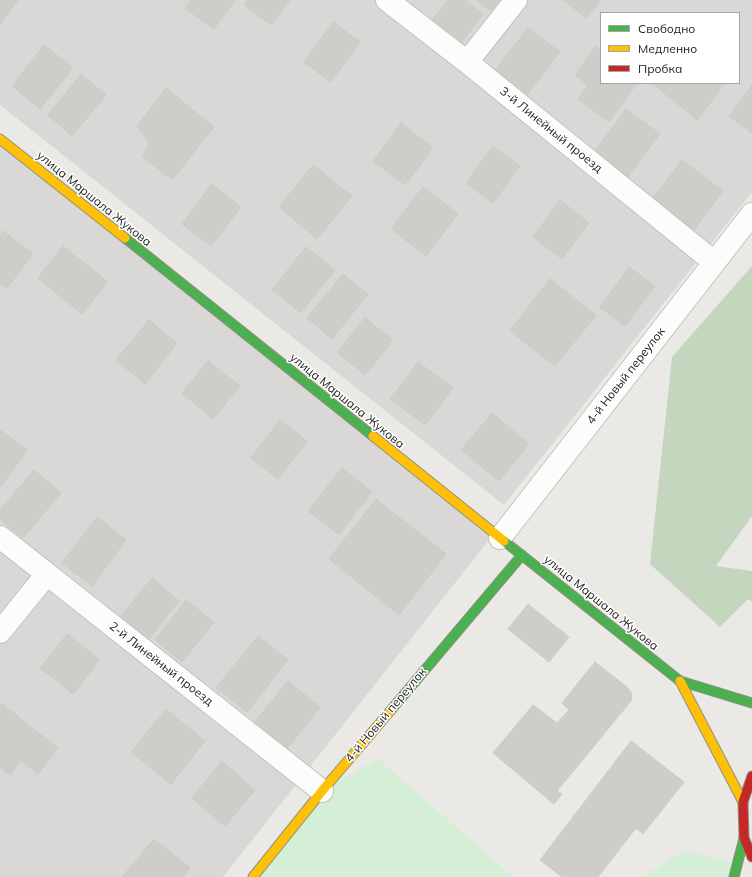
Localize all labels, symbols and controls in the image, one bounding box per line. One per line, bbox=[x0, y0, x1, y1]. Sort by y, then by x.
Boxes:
legend bbox=[600, 12, 740, 84]
text: Свободно bbox=[638, 21, 695, 36]
text: Медленно bbox=[638, 41, 697, 56]
text: Пробка bbox=[638, 61, 682, 76]
street label: 3-й Линейный проезд bbox=[497, 84, 605, 176]
street label: улица Маршала Жукова bbox=[34, 148, 154, 250]
street label: 4-й Новый переулок bbox=[584, 325, 668, 427]
street label: улица Маршала Жукова bbox=[287, 350, 407, 452]
street label: улица Маршала Жукова bbox=[541, 552, 661, 654]
street label: 2-й Линейный проезд bbox=[106, 619, 216, 709]
street label: 4-й Новый переулок bbox=[342, 665, 430, 765]

